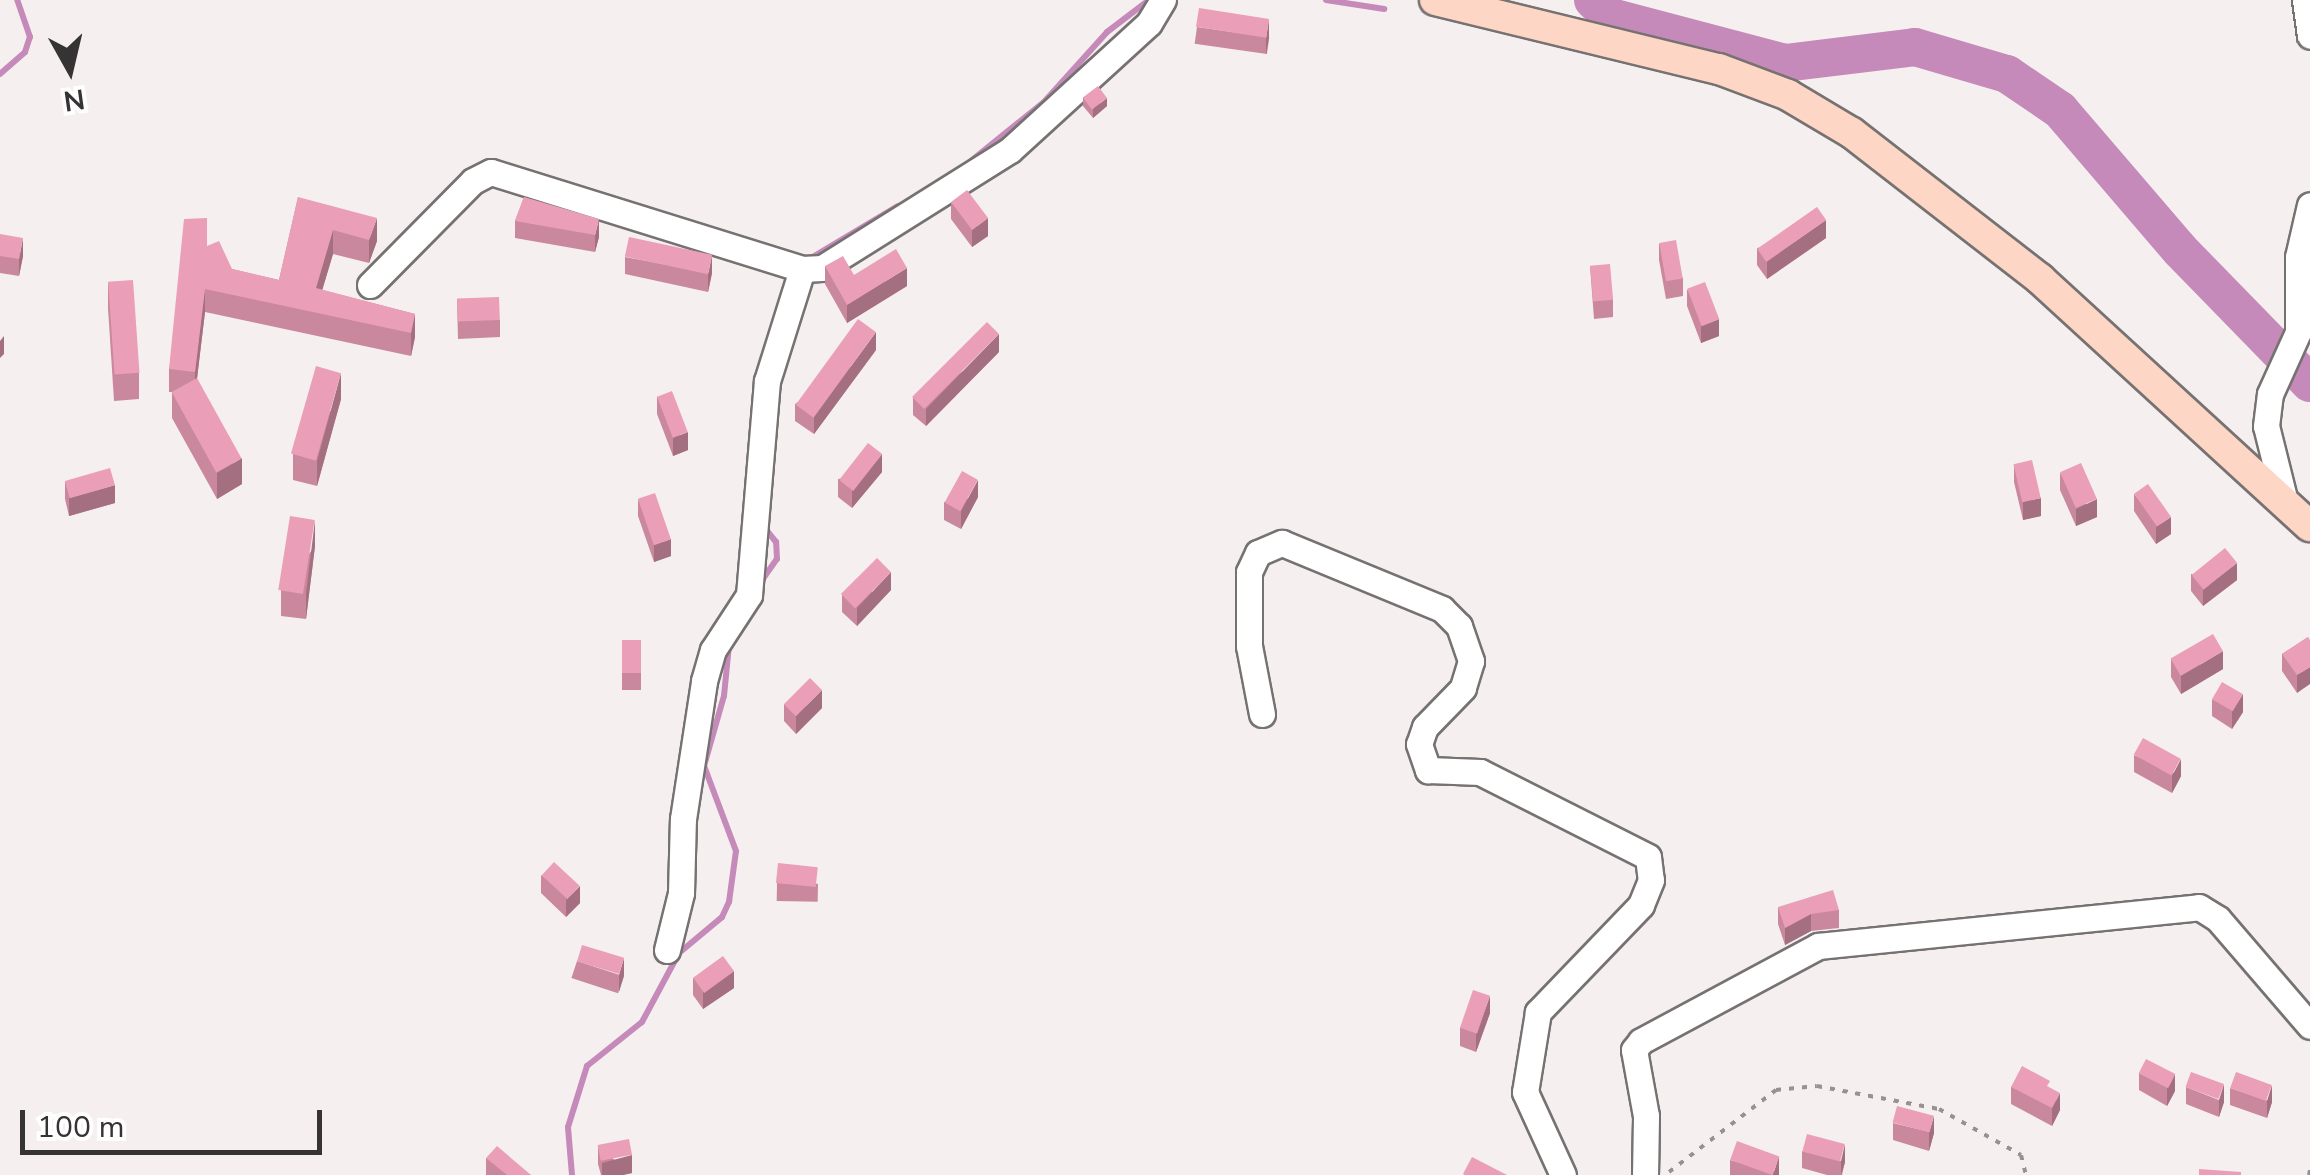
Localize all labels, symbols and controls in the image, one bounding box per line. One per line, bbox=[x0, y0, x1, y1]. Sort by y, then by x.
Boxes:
north arrow bbox=[20, 20, 120, 120]
text: N bbox=[61, 79, 87, 120]
scale bar bbox=[25, 1090, 328, 1152]
text: 100 m bbox=[37, 1107, 124, 1148]

